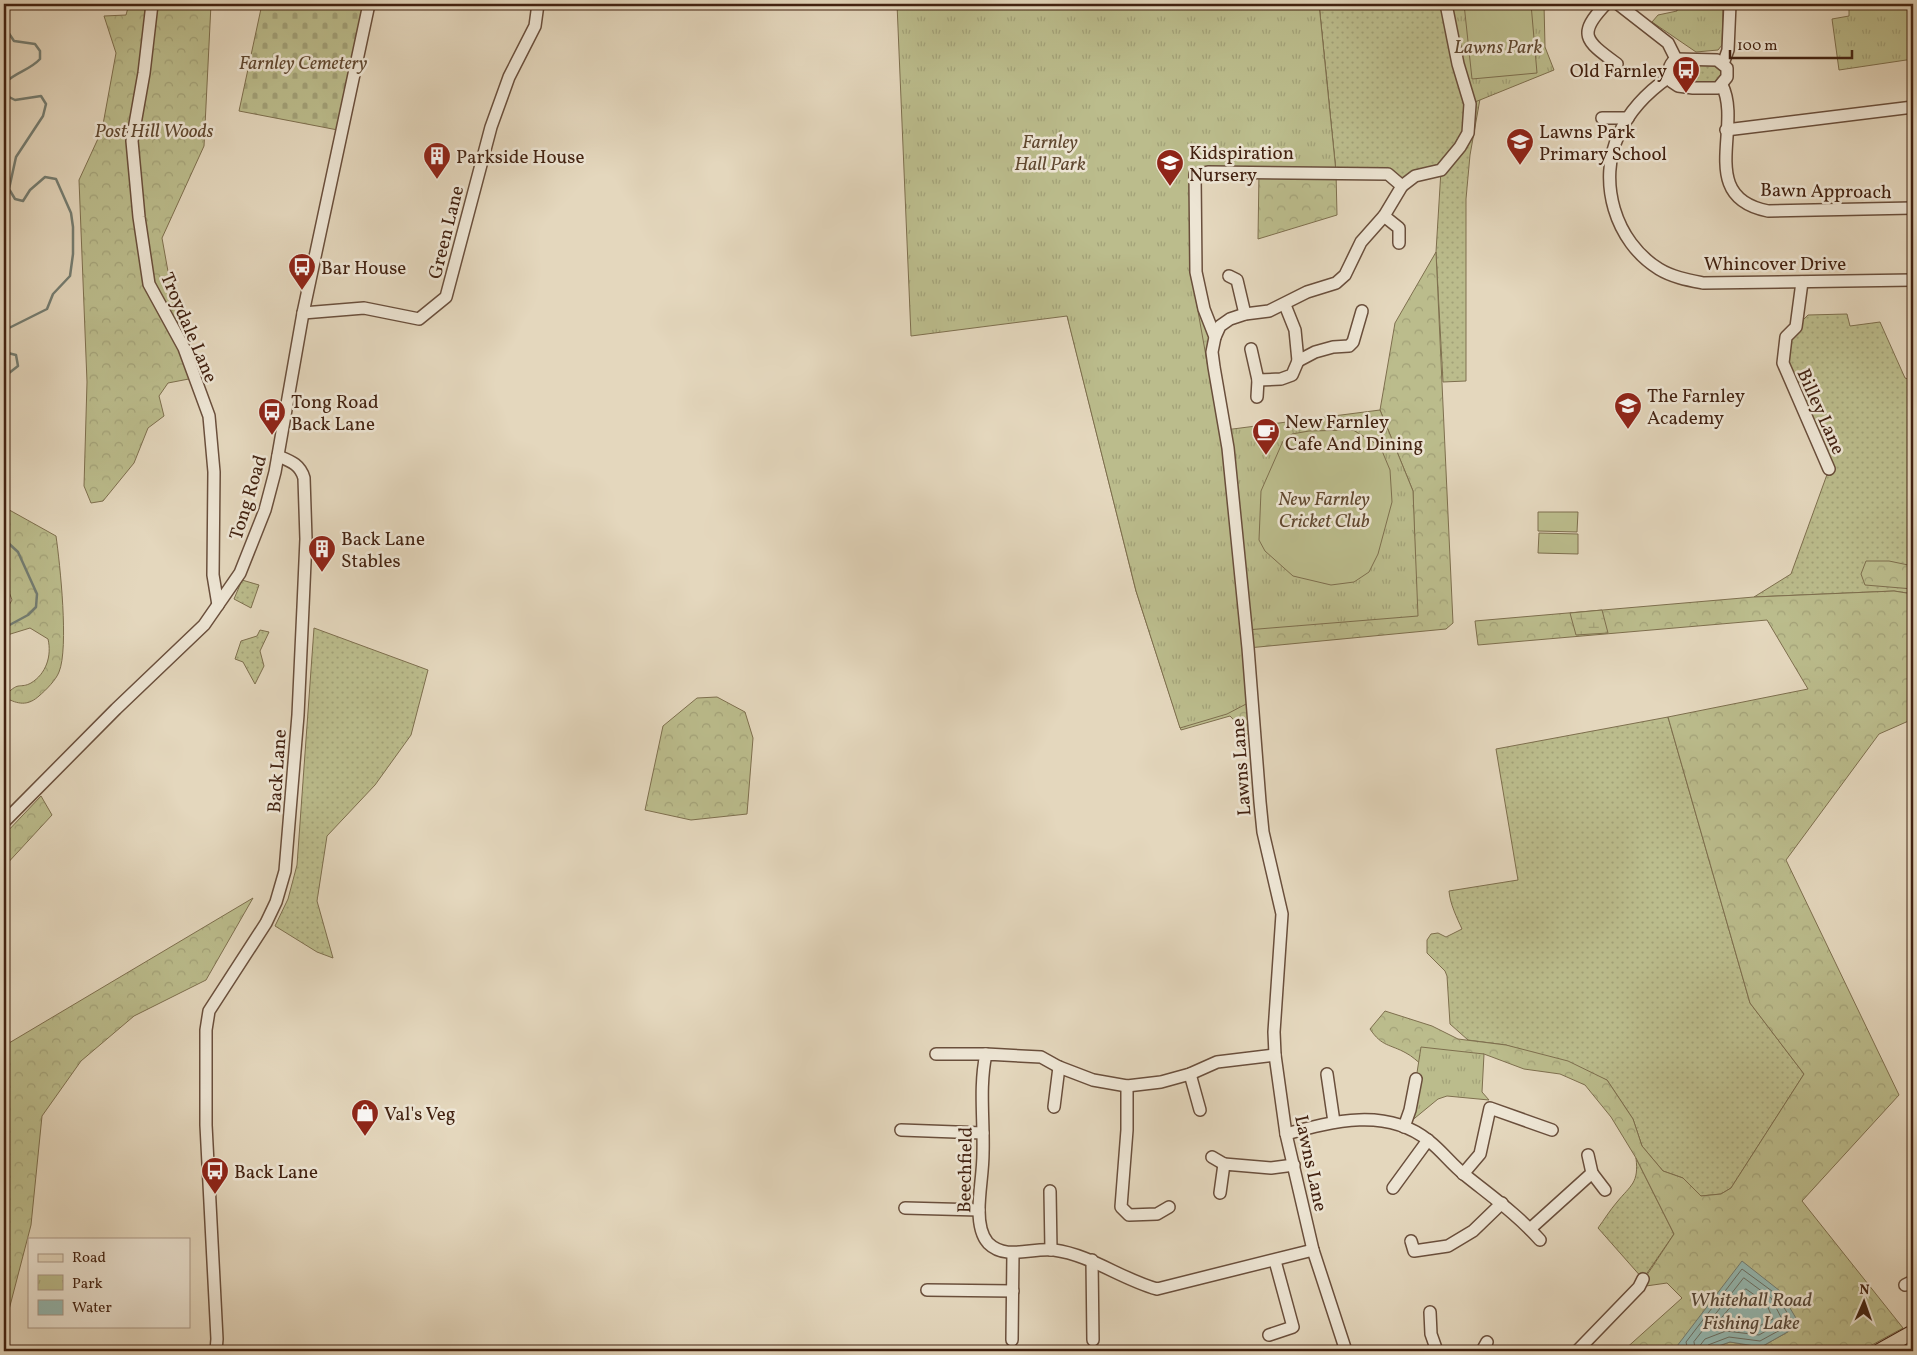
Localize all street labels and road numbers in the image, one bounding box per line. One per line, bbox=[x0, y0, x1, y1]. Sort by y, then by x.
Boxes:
street label: Bawn Approach bbox=[1760, 178, 1892, 206]
street label: Green Lane bbox=[423, 183, 471, 282]
street label: Whincover Drive bbox=[1704, 252, 1846, 278]
street label: Troydale Lane bbox=[153, 269, 223, 387]
street label: Billey Lane bbox=[1790, 365, 1851, 459]
street label: Tong Road bbox=[224, 452, 274, 543]
street label: Lawns Lane bbox=[1226, 717, 1258, 817]
street label: Back Lane bbox=[262, 728, 294, 814]
street label: Lawns Lane bbox=[1287, 1113, 1333, 1214]
street label: Beechfield bbox=[952, 1127, 980, 1214]

